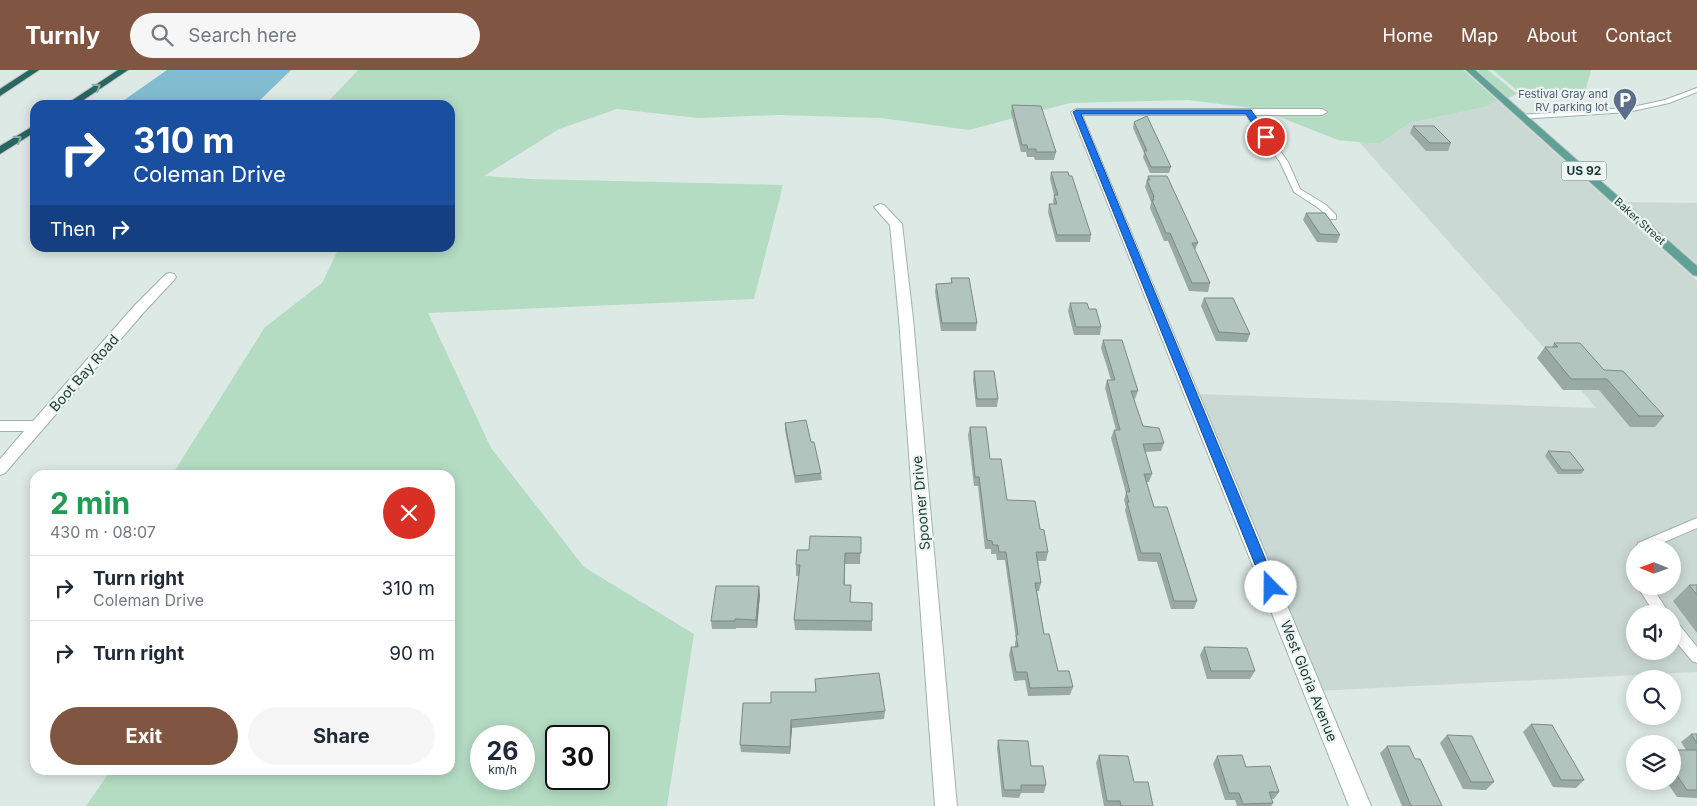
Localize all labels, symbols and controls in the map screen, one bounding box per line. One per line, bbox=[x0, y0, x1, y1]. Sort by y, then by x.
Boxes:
search box bbox=[130, 13, 480, 58]
text: Turnly bbox=[25, 21, 100, 50]
icon: search bbox=[148, 21, 176, 49]
text: Search here bbox=[188, 24, 297, 47]
text: Home bbox=[1383, 25, 1433, 46]
text: Map bbox=[1461, 25, 1498, 46]
text: About bbox=[1526, 25, 1577, 46]
text: Contact bbox=[1605, 25, 1672, 46]
one-way arrow bbox=[91, 84, 100, 94]
place label: Festival Gray and RV parking lot bbox=[1518, 87, 1608, 114]
parking icon: Festival Gray and RV parking lot bbox=[1612, 87, 1638, 121]
pin bbox=[1245, 116, 1287, 158]
text: 310 m bbox=[133, 119, 235, 161]
icon: right bbox=[50, 120, 115, 185]
icon: arrive bbox=[1252, 123, 1280, 151]
one-way arrow bbox=[12, 136, 21, 145]
text: Coleman Drive bbox=[133, 161, 286, 187]
road number: US 92 bbox=[1562, 162, 1606, 180]
street label: Baker Street bbox=[1612, 194, 1669, 248]
icon: right bbox=[106, 215, 134, 243]
text: Then bbox=[50, 218, 96, 241]
street label: Boot Bay Road bbox=[45, 331, 122, 415]
street label: Spooner Drive bbox=[908, 455, 933, 551]
text: 2 min bbox=[50, 485, 130, 521]
button: close bbox=[383, 487, 435, 539]
text: 430 m · 08:07 bbox=[50, 522, 156, 542]
north arrow bbox=[1626, 540, 1681, 595]
map controls bbox=[1626, 540, 1681, 790]
position arrow bbox=[1244, 560, 1296, 612]
text: Turn right bbox=[93, 567, 184, 590]
icon: right bbox=[50, 574, 78, 602]
text: 310 m bbox=[382, 577, 435, 600]
text: Coleman Drive bbox=[93, 590, 204, 610]
button: sound bbox=[1626, 605, 1681, 660]
street label: West Gloria Avenue bbox=[1277, 618, 1342, 744]
icon: right bbox=[50, 639, 78, 667]
text: Turn right bbox=[93, 642, 184, 665]
text: 90 m bbox=[389, 642, 435, 665]
button: search bbox=[1626, 670, 1681, 725]
button: Exit bbox=[50, 707, 238, 765]
button: Share bbox=[248, 707, 435, 765]
speed limit sign: 30 bbox=[545, 725, 610, 790]
button: layers bbox=[1626, 735, 1681, 790]
text: 26 bbox=[487, 736, 518, 766]
text: km/h bbox=[488, 762, 517, 777]

